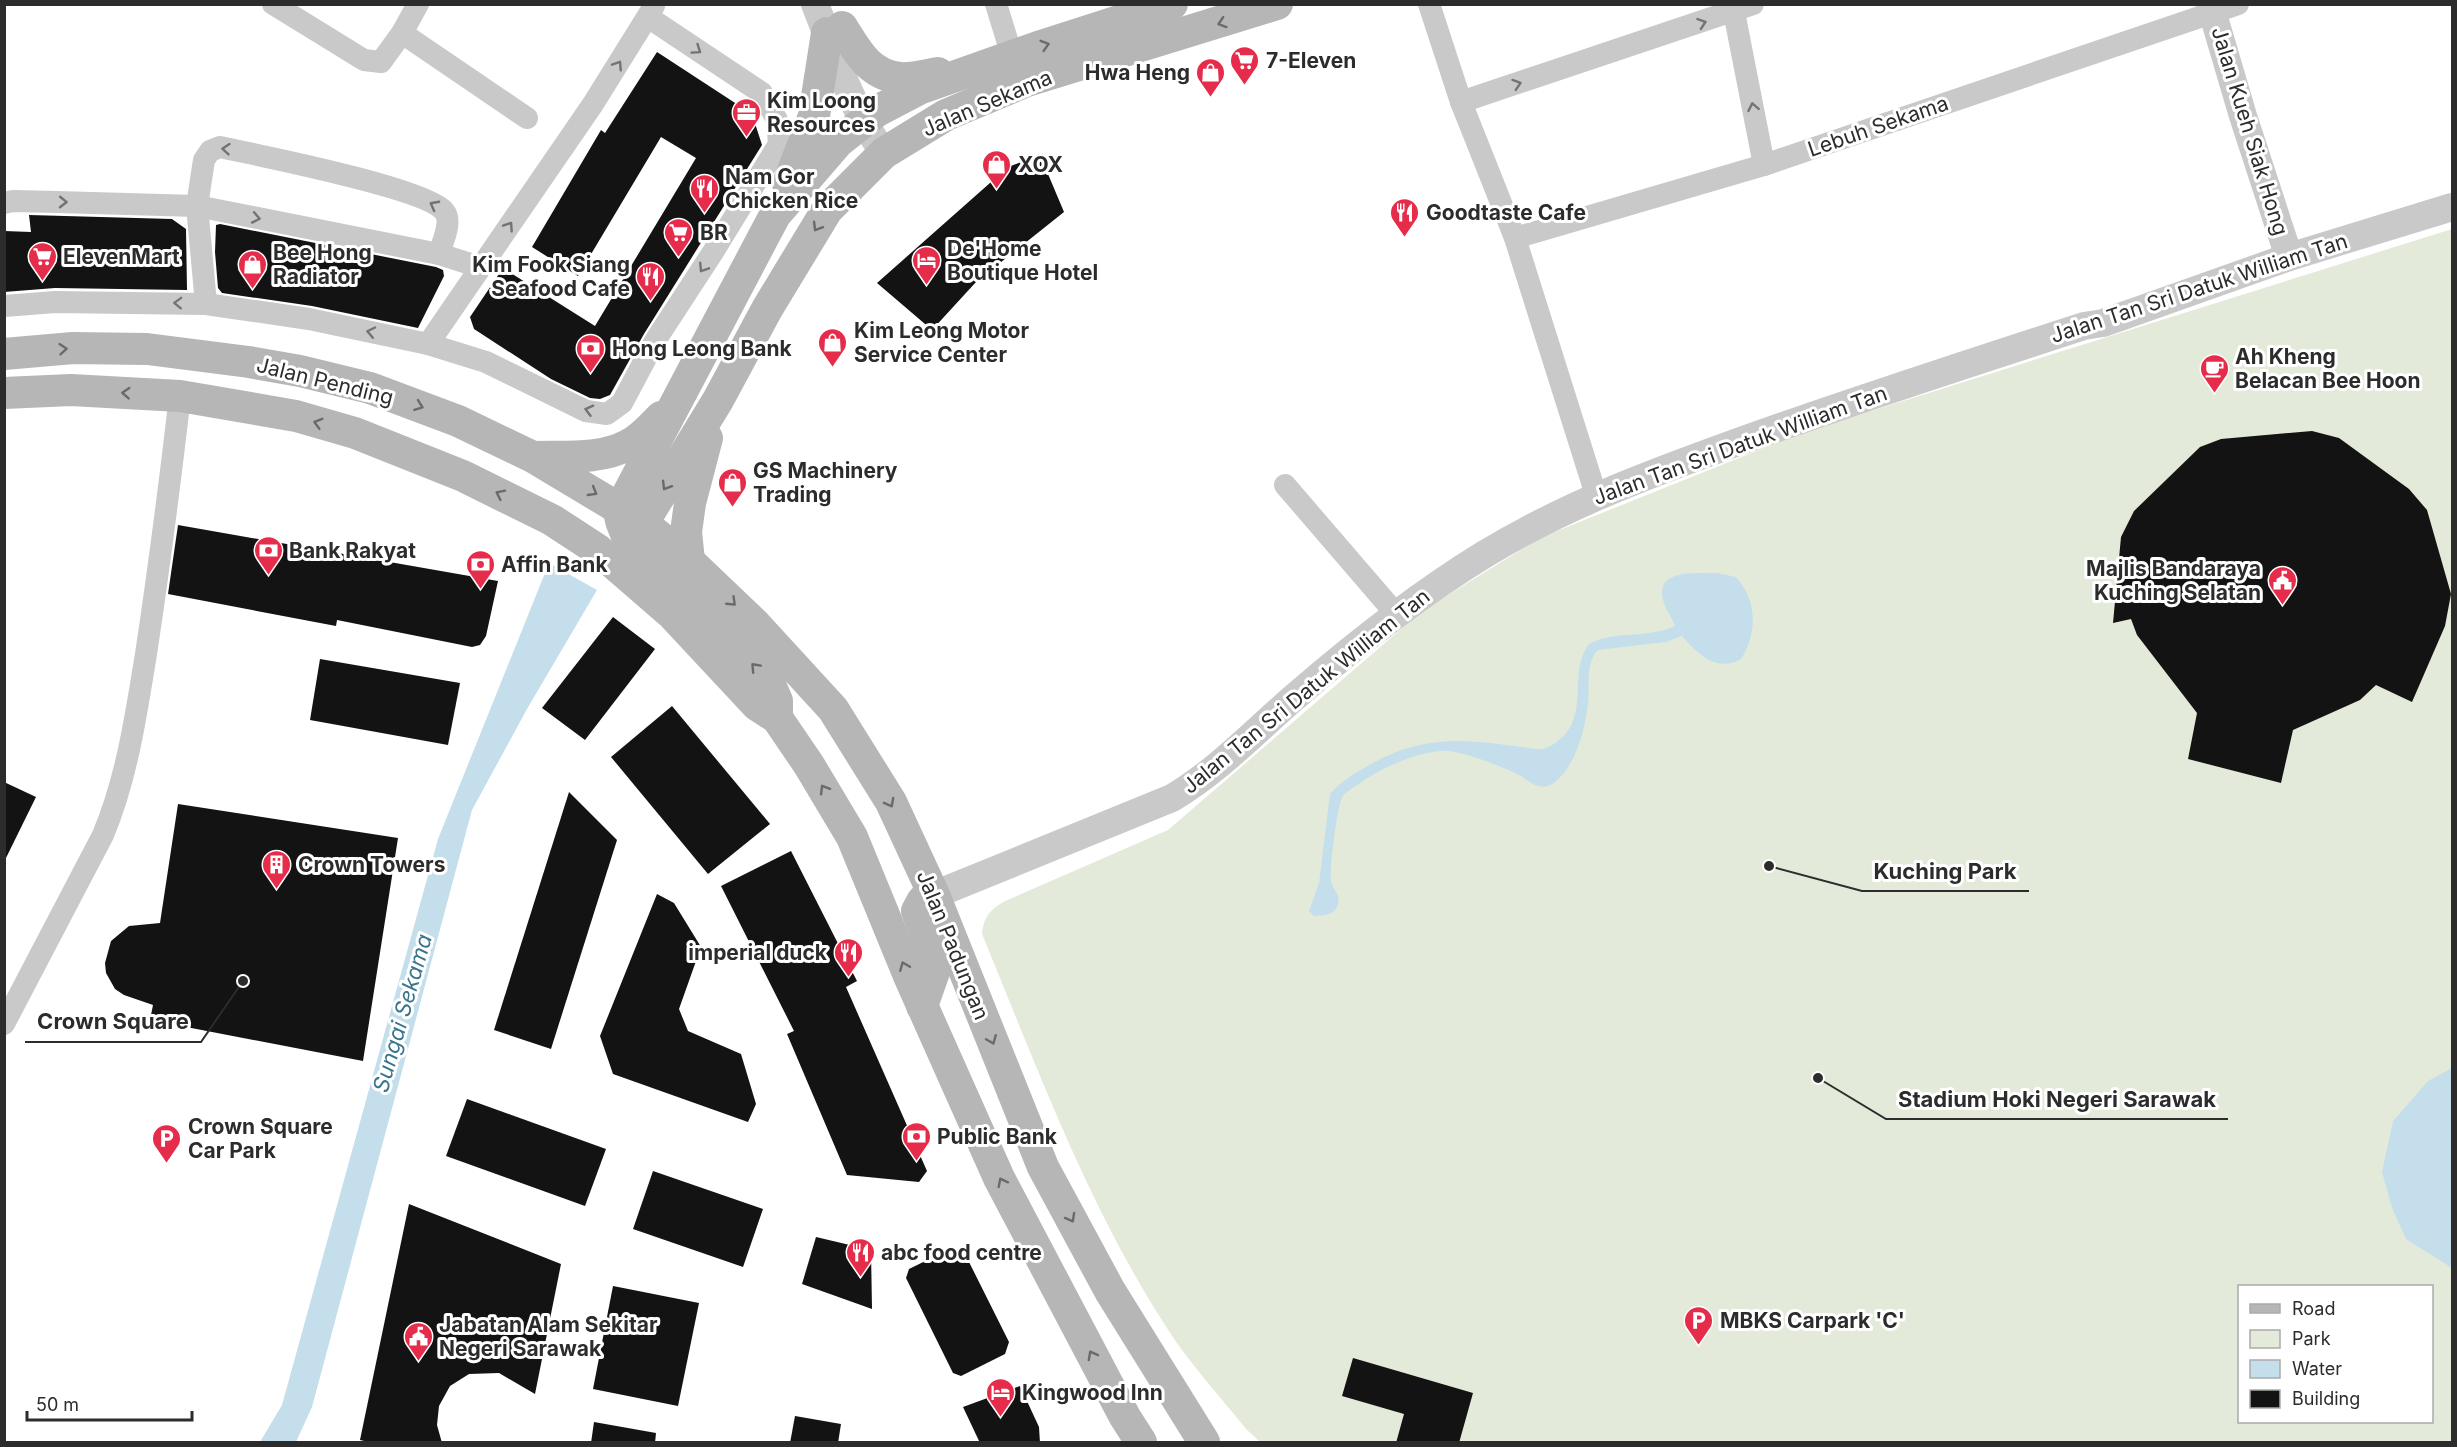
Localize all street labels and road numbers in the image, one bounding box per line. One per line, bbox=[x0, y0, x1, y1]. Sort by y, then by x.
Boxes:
street label: Jalan Kueh Siak Hong bbox=[2206, 24, 2294, 238]
street label: Jalan Sekama bbox=[919, 64, 1055, 142]
street label: Lebuh Sekama bbox=[1804, 90, 1952, 162]
street label: Jalan Tan Sri Datuk William Tan bbox=[2047, 228, 2351, 348]
street label: Jalan Pending bbox=[254, 352, 396, 410]
street label: Jalan Tan Sri Datuk William Tan bbox=[1590, 380, 1890, 510]
street label: Jalan Tan Sri Datuk William Tan bbox=[1177, 583, 1435, 799]
street label: Jalan Padungan bbox=[912, 867, 994, 1023]

